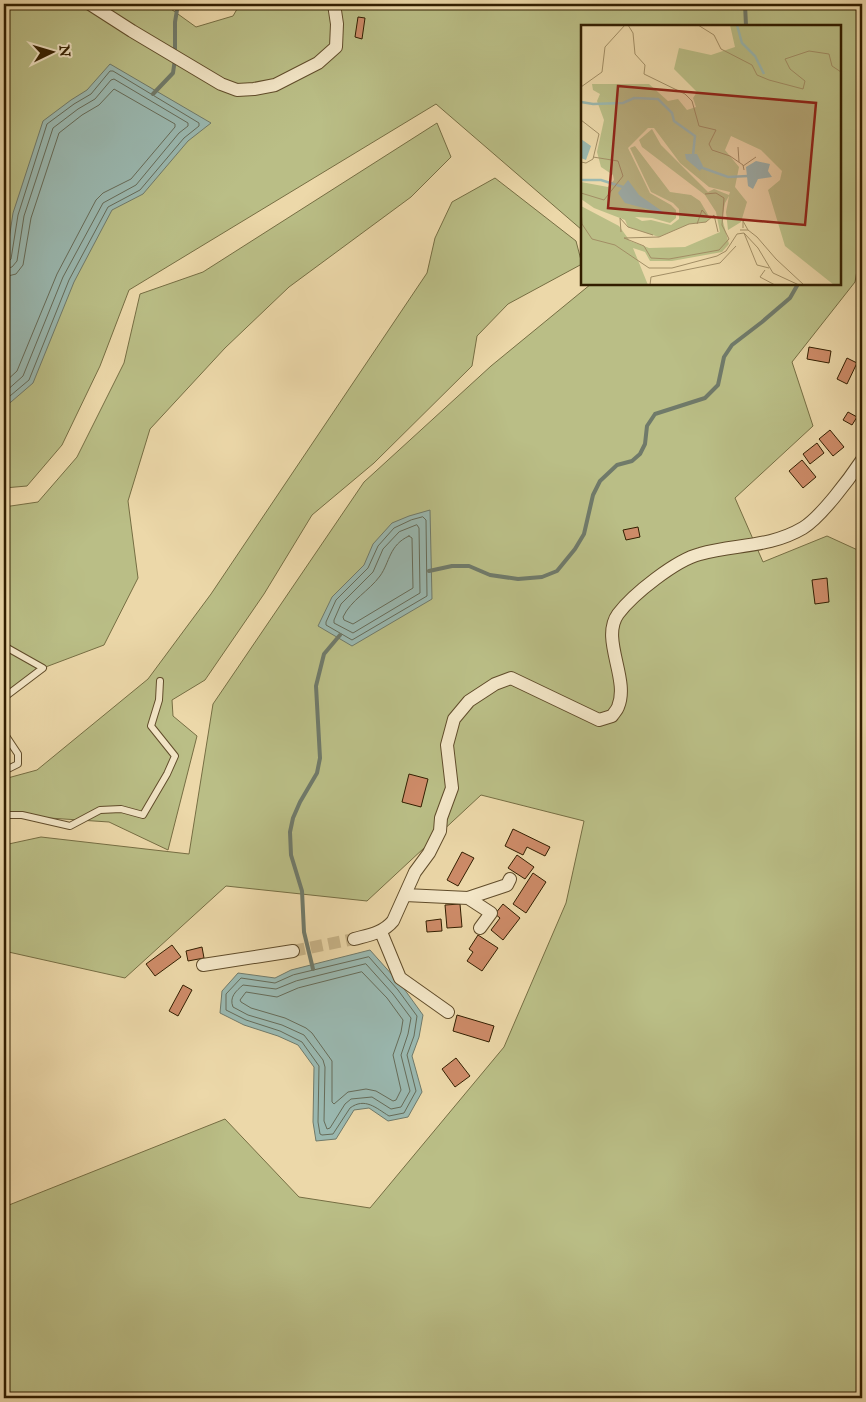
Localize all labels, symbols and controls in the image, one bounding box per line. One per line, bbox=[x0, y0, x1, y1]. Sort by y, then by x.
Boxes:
inset map bbox=[581, 25, 841, 285]
north arrow bbox=[28, 28, 78, 78]
text: N bbox=[54, 43, 73, 58]

